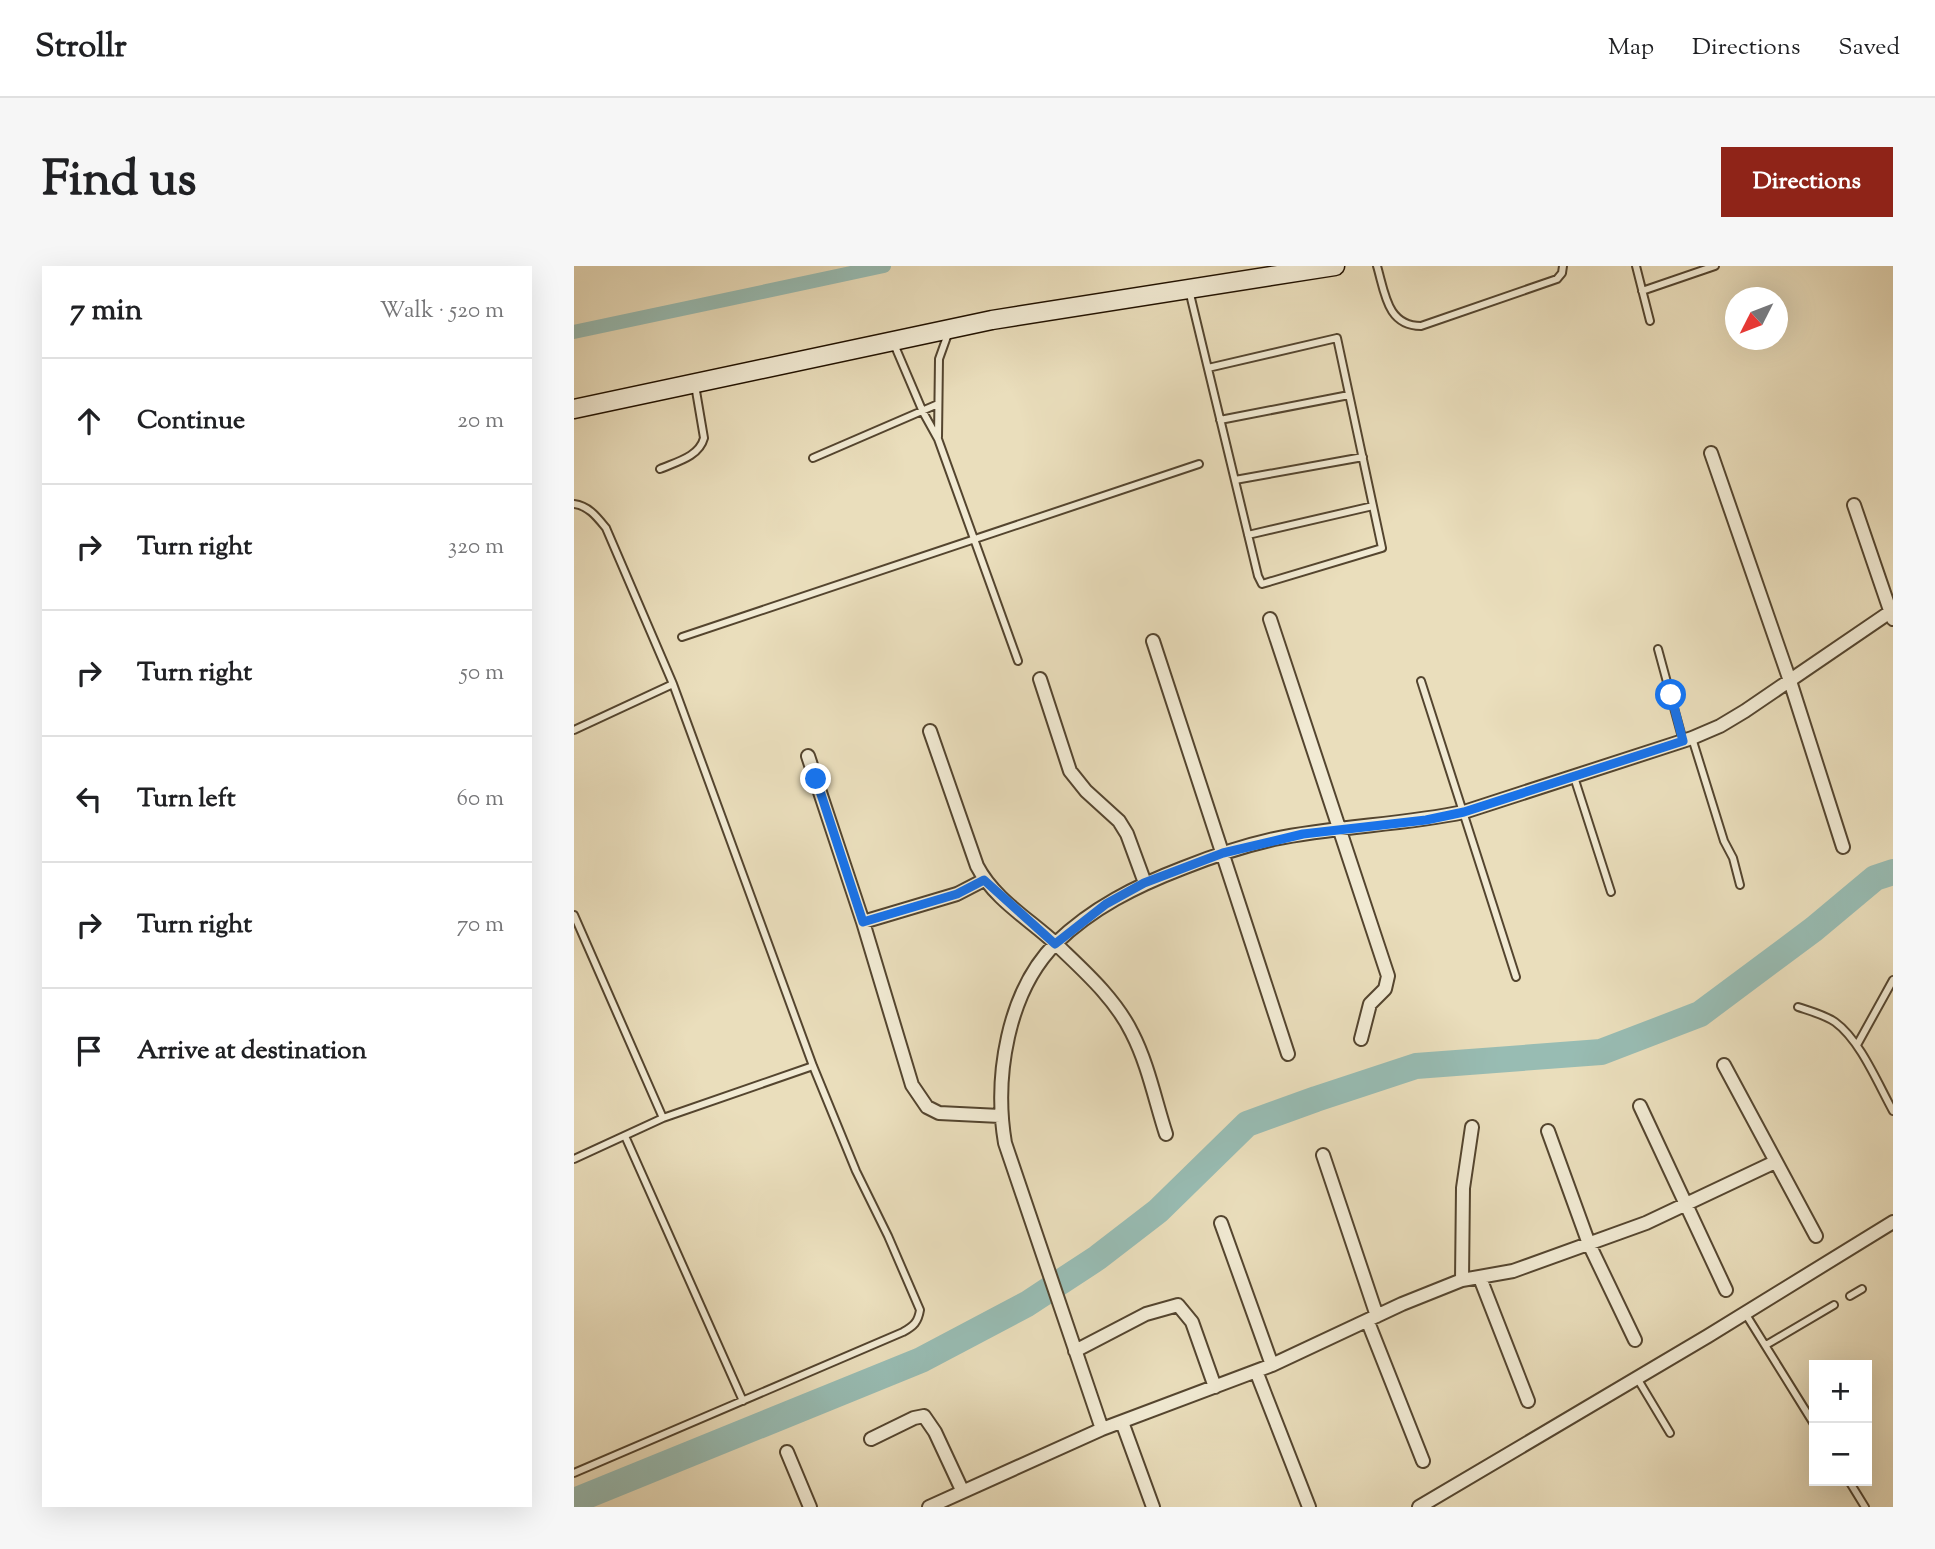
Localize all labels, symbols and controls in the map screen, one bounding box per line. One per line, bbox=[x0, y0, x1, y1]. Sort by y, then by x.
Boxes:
text: Strollr bbox=[35, 24, 127, 72]
text: Map bbox=[1608, 31, 1654, 65]
text: Directions bbox=[1692, 31, 1800, 65]
text: Saved bbox=[1838, 31, 1900, 65]
text: Find us bbox=[42, 147, 196, 217]
button: Directions bbox=[1721, 147, 1893, 217]
north arrow bbox=[1725, 287, 1788, 350]
text: 7 min bbox=[70, 290, 142, 333]
text: Walk · 520 m bbox=[380, 295, 504, 328]
icon: ahead bbox=[70, 402, 108, 440]
text: Continue bbox=[137, 403, 245, 440]
text: 20 m bbox=[457, 405, 504, 438]
icon: right bbox=[70, 528, 108, 566]
text: Turn right bbox=[137, 529, 252, 566]
text: 320 m bbox=[448, 531, 504, 564]
icon: right bbox=[70, 654, 108, 692]
text: Turn right bbox=[137, 655, 252, 692]
text: 50 m bbox=[460, 657, 504, 690]
route start bbox=[1655, 679, 1686, 710]
route end bbox=[800, 763, 831, 794]
icon: left bbox=[70, 780, 108, 818]
text: Turn left bbox=[137, 781, 236, 818]
text: 60 m bbox=[456, 783, 504, 816]
icon: right bbox=[70, 906, 108, 944]
text: Turn right bbox=[137, 907, 252, 944]
text: 70 m bbox=[457, 909, 504, 942]
icon: arrive bbox=[70, 1032, 108, 1070]
text: Arrive at destination bbox=[137, 1033, 367, 1070]
map controls bbox=[1809, 1360, 1872, 1486]
button: + bbox=[1809, 1360, 1872, 1423]
button: − bbox=[1809, 1423, 1872, 1486]

